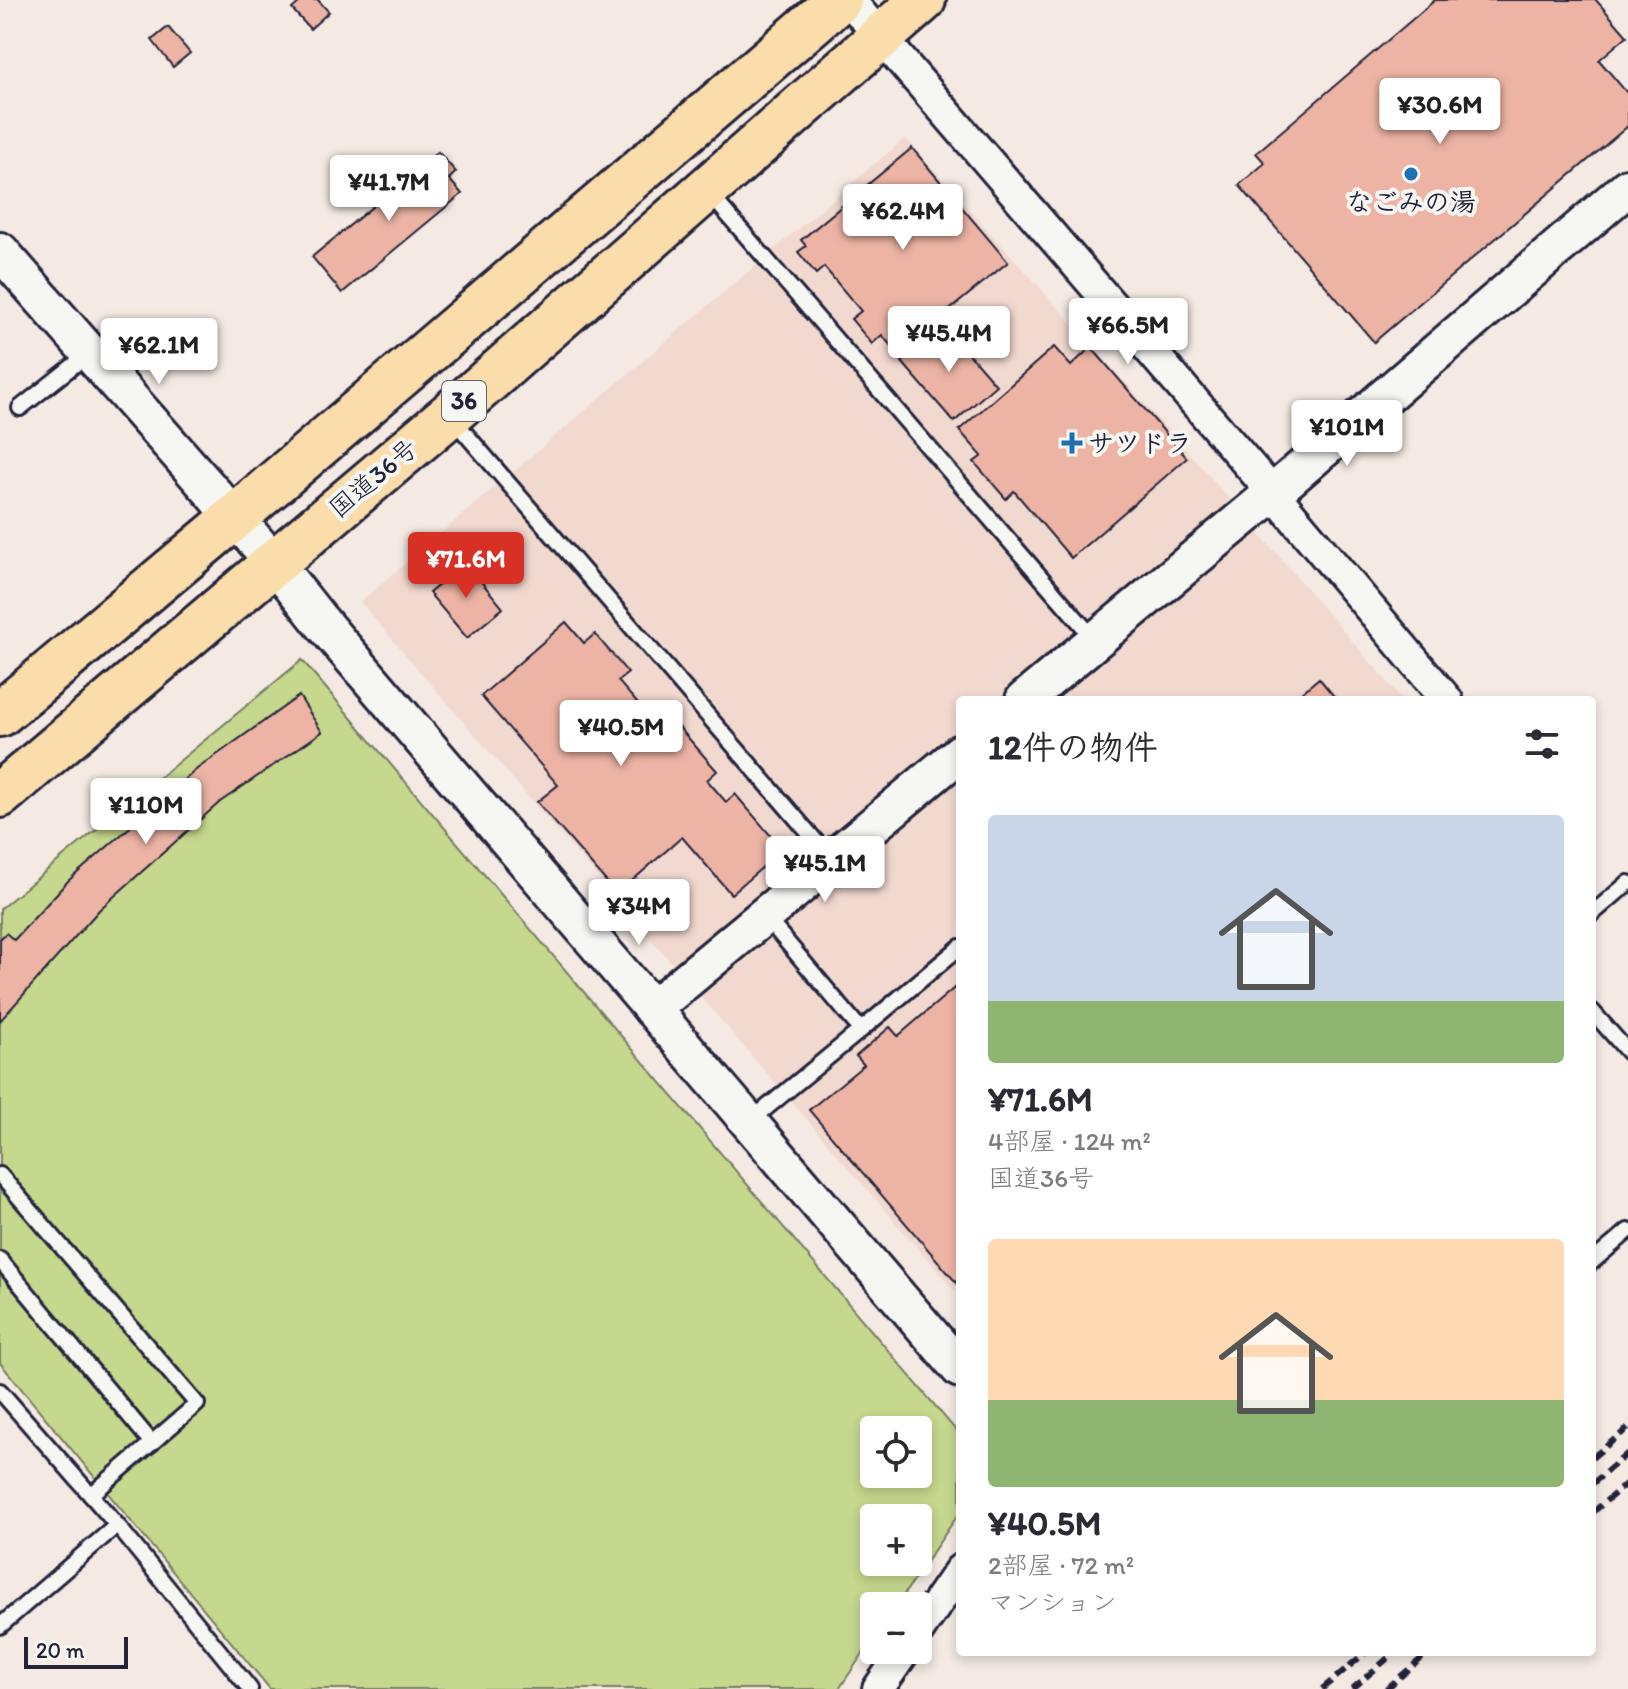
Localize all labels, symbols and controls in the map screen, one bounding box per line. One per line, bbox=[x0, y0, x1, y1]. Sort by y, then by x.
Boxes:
pin: ¥30.6M bbox=[1375, 78, 1505, 146]
text: ¥30.6M bbox=[1397, 88, 1483, 120]
pin: ¥41.7M bbox=[324, 155, 454, 223]
text: ¥41.7M bbox=[348, 165, 430, 197]
marker: なごみの湯 bbox=[1402, 165, 1420, 183]
pin: ¥62.4M bbox=[838, 184, 968, 252]
place label: なごみの湯 bbox=[1346, 186, 1476, 218]
text: ¥62.4M bbox=[861, 194, 945, 226]
pin: ¥66.5M bbox=[1063, 298, 1193, 366]
pin: ¥45.4M bbox=[884, 306, 1014, 374]
text: ¥66.5M bbox=[1087, 308, 1169, 340]
text: ¥45.4M bbox=[906, 316, 992, 348]
pin: ¥62.1M bbox=[94, 318, 224, 386]
text: ¥62.1M bbox=[119, 328, 199, 360]
road number: 36 bbox=[442, 381, 486, 421]
pin: ¥101M bbox=[1291, 400, 1403, 468]
text: ¥101M bbox=[1309, 410, 1385, 442]
place label: サツドラ bbox=[1088, 427, 1192, 459]
street label: 国道36号 bbox=[322, 432, 424, 524]
marker: サツドラ bbox=[1063, 434, 1081, 452]
pin: ¥71.6M bbox=[401, 532, 531, 600]
text: ¥71.6M bbox=[426, 542, 506, 574]
pin: ¥40.5M bbox=[556, 700, 686, 768]
text: ¥40.5M bbox=[578, 710, 664, 742]
icon: filters bbox=[1520, 722, 1564, 766]
text: 12件の物件 bbox=[988, 727, 1158, 768]
pin: ¥110M bbox=[90, 778, 202, 846]
text: ¥110M bbox=[108, 788, 184, 820]
pin: ¥45.1M bbox=[760, 836, 890, 904]
text: ¥45.1M bbox=[784, 846, 866, 878]
icon: home bbox=[1204, 867, 1348, 1011]
pin: ¥34M bbox=[592, 879, 686, 947]
text: ¥34M bbox=[607, 889, 671, 921]
text: ¥71.6M bbox=[988, 1079, 1093, 1120]
text: 4部屋 · 124 m² bbox=[988, 1125, 1151, 1157]
text: 国道36号 bbox=[988, 1162, 1094, 1194]
icon: home bbox=[1204, 1291, 1348, 1435]
map controls bbox=[860, 1416, 932, 1664]
button: locate bbox=[860, 1416, 932, 1488]
text: ¥40.5M bbox=[988, 1503, 1101, 1544]
button: + bbox=[860, 1504, 932, 1576]
text: 2部屋 · 72 m² bbox=[988, 1549, 1134, 1581]
text: マンション bbox=[988, 1586, 1117, 1618]
button: − bbox=[860, 1592, 932, 1664]
scale bar bbox=[24, 1633, 128, 1669]
text: 20 m bbox=[36, 1637, 85, 1664]

